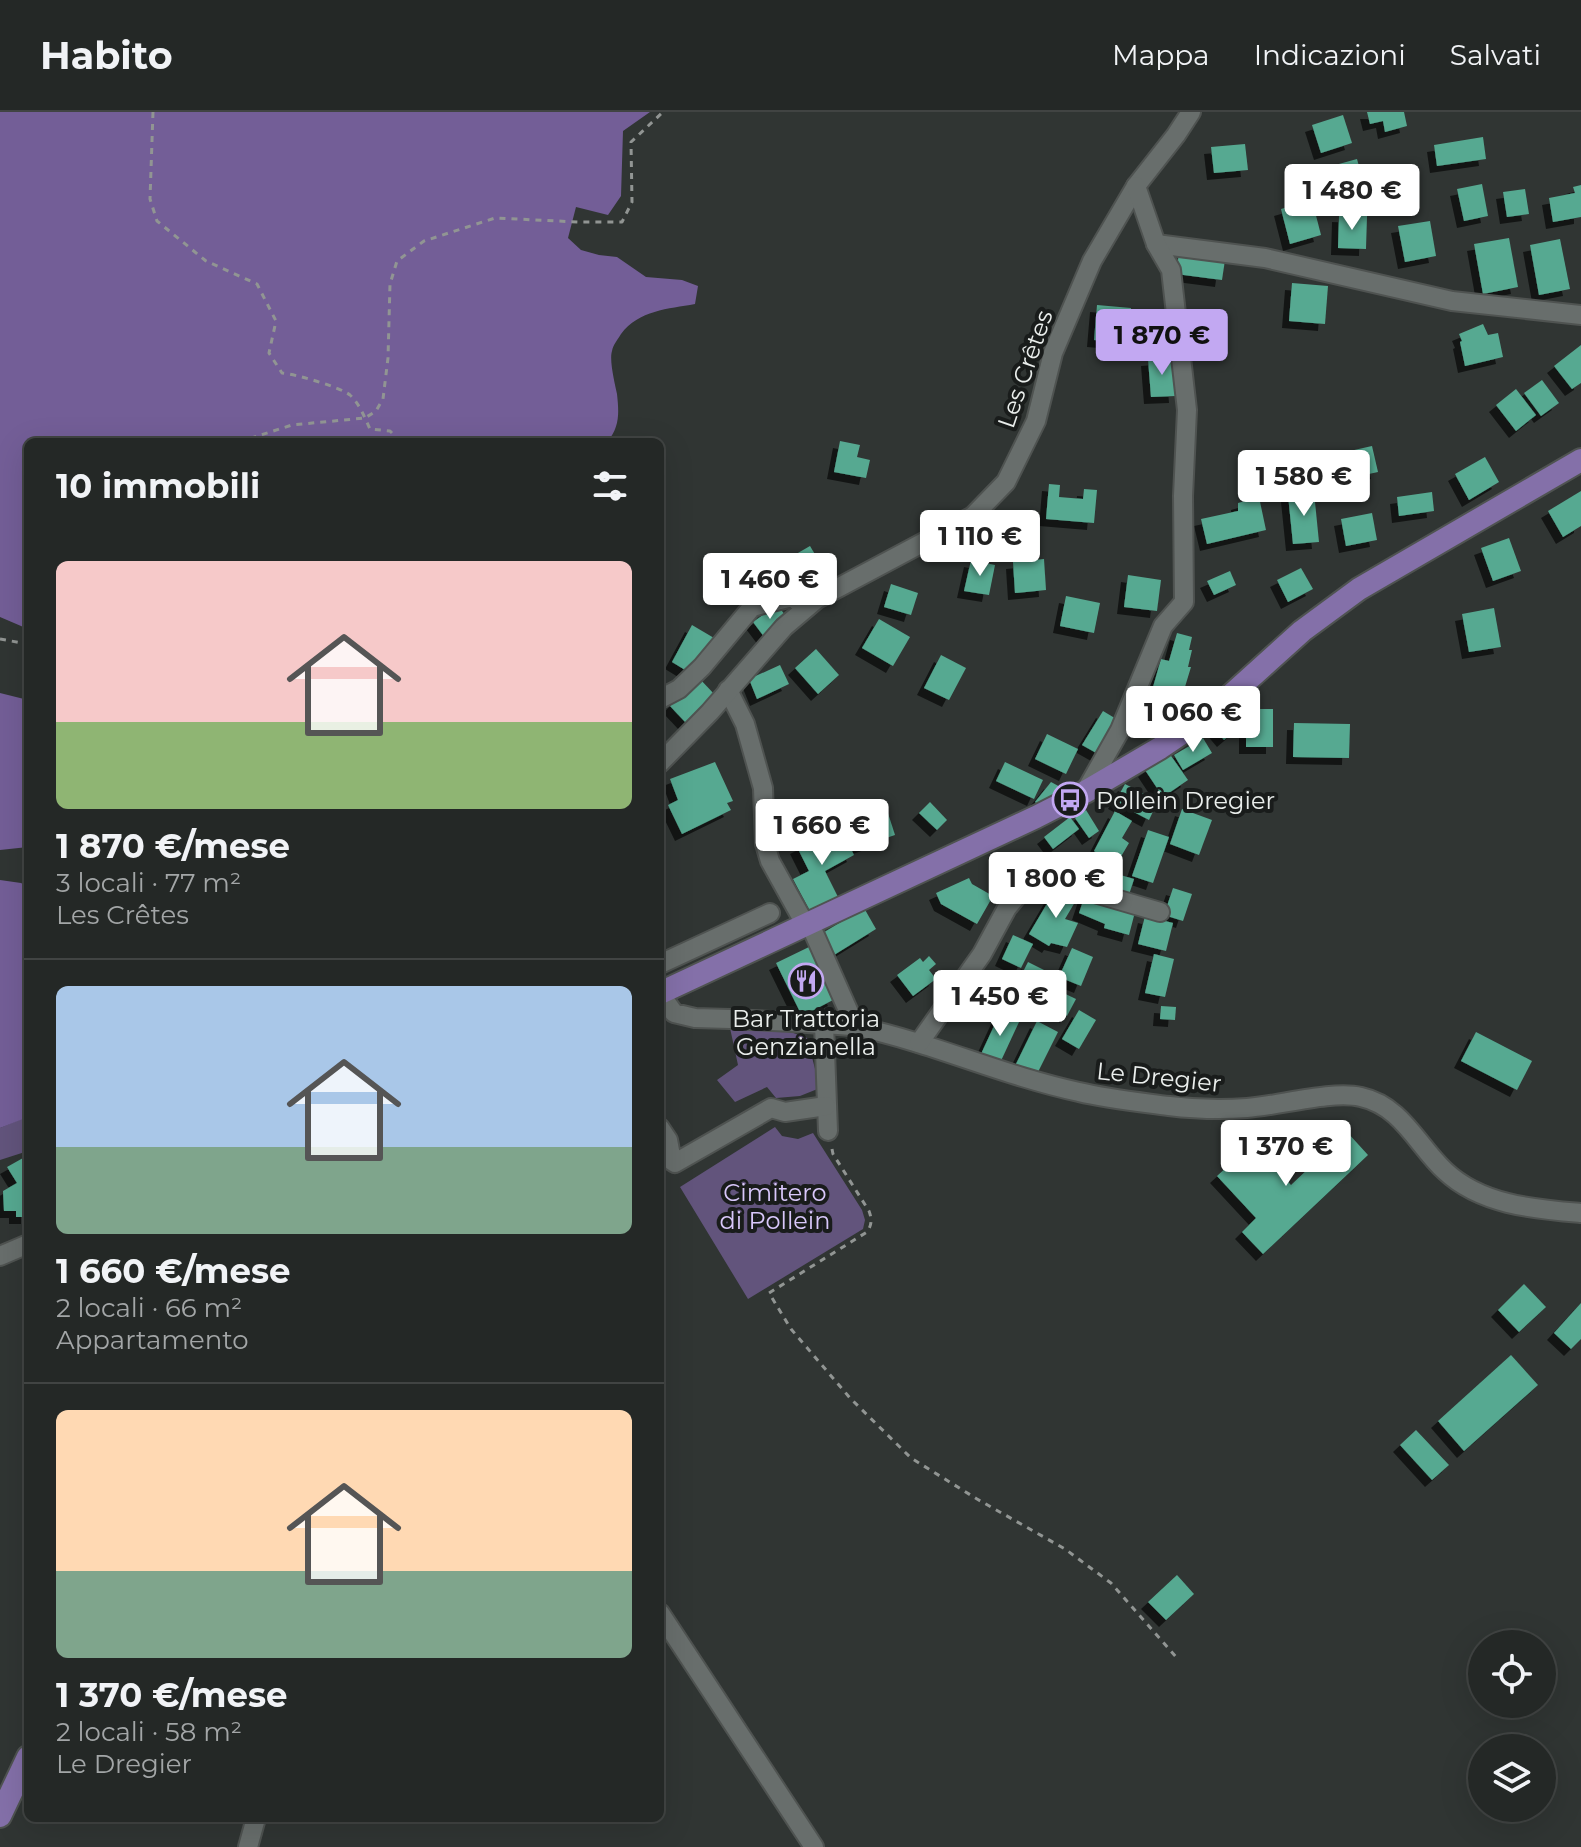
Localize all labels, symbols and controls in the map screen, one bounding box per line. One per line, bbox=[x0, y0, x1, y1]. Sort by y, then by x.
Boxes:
text: Habito bbox=[40, 32, 173, 79]
text: Mappa bbox=[1112, 38, 1210, 72]
text: Indicazioni bbox=[1254, 38, 1406, 72]
text: Salvati bbox=[1450, 38, 1541, 72]
pin: 1 480 € bbox=[1278, 164, 1426, 232]
text: 1 480 € bbox=[1303, 174, 1401, 206]
street label: Les Crêtes bbox=[991, 306, 1059, 432]
pin: 1 870 € bbox=[1088, 309, 1236, 377]
text: 1 870 € bbox=[1114, 319, 1210, 351]
pin: 1 580 € bbox=[1230, 450, 1378, 518]
text: 1 580 € bbox=[1256, 460, 1352, 492]
icon: filters bbox=[588, 464, 632, 508]
text: 10 immobili bbox=[56, 465, 260, 507]
pin: 1 110 € bbox=[906, 510, 1054, 578]
text: 1 110 € bbox=[938, 520, 1022, 552]
pin: 1 460 € bbox=[696, 553, 844, 621]
text: 1 460 € bbox=[721, 563, 819, 595]
icon: home bbox=[272, 613, 416, 757]
pin: 1 060 € bbox=[1119, 686, 1267, 754]
text: 1 060 € bbox=[1144, 696, 1242, 728]
bus stop icon: Pollein Dregier bbox=[1051, 781, 1089, 819]
place label: Pollein Dregier bbox=[1096, 786, 1275, 815]
pin: 1 660 € bbox=[748, 799, 896, 867]
text: 1 660 € bbox=[774, 809, 870, 841]
text: 1 870 €/mese bbox=[56, 825, 290, 867]
pin: 1 800 € bbox=[982, 852, 1130, 920]
text: 1 800 € bbox=[1007, 862, 1105, 894]
text: 3 locali · 77 m² bbox=[56, 867, 241, 899]
text: Les Crêtes bbox=[56, 899, 189, 931]
restaurant icon: Bar Trattoria Genzianella bbox=[787, 962, 825, 1000]
pin: 1 450 € bbox=[926, 970, 1074, 1038]
text: 1 450 € bbox=[951, 980, 1049, 1012]
place label: Bar Trattoria Genzianella bbox=[732, 1004, 880, 1061]
icon: home bbox=[272, 1038, 416, 1182]
street label: Le Dregier bbox=[1095, 1056, 1223, 1098]
pin: 1 370 € bbox=[1212, 1120, 1360, 1188]
text: 1 370 € bbox=[1239, 1130, 1333, 1162]
park label: Cimitero di Pollein bbox=[719, 1178, 831, 1235]
text: 1 660 €/mese bbox=[56, 1250, 290, 1292]
text: 2 locali · 66 m² bbox=[56, 1292, 242, 1324]
text: Appartamento bbox=[56, 1324, 249, 1356]
icon: home bbox=[272, 1462, 416, 1606]
map controls bbox=[1468, 1630, 1556, 1822]
button: locate bbox=[1468, 1630, 1556, 1718]
text: 1 370 €/mese bbox=[56, 1674, 287, 1716]
text: 2 locali · 58 m² bbox=[56, 1716, 242, 1748]
button: layers bbox=[1468, 1734, 1556, 1822]
text: Le Dregier bbox=[56, 1748, 192, 1780]

